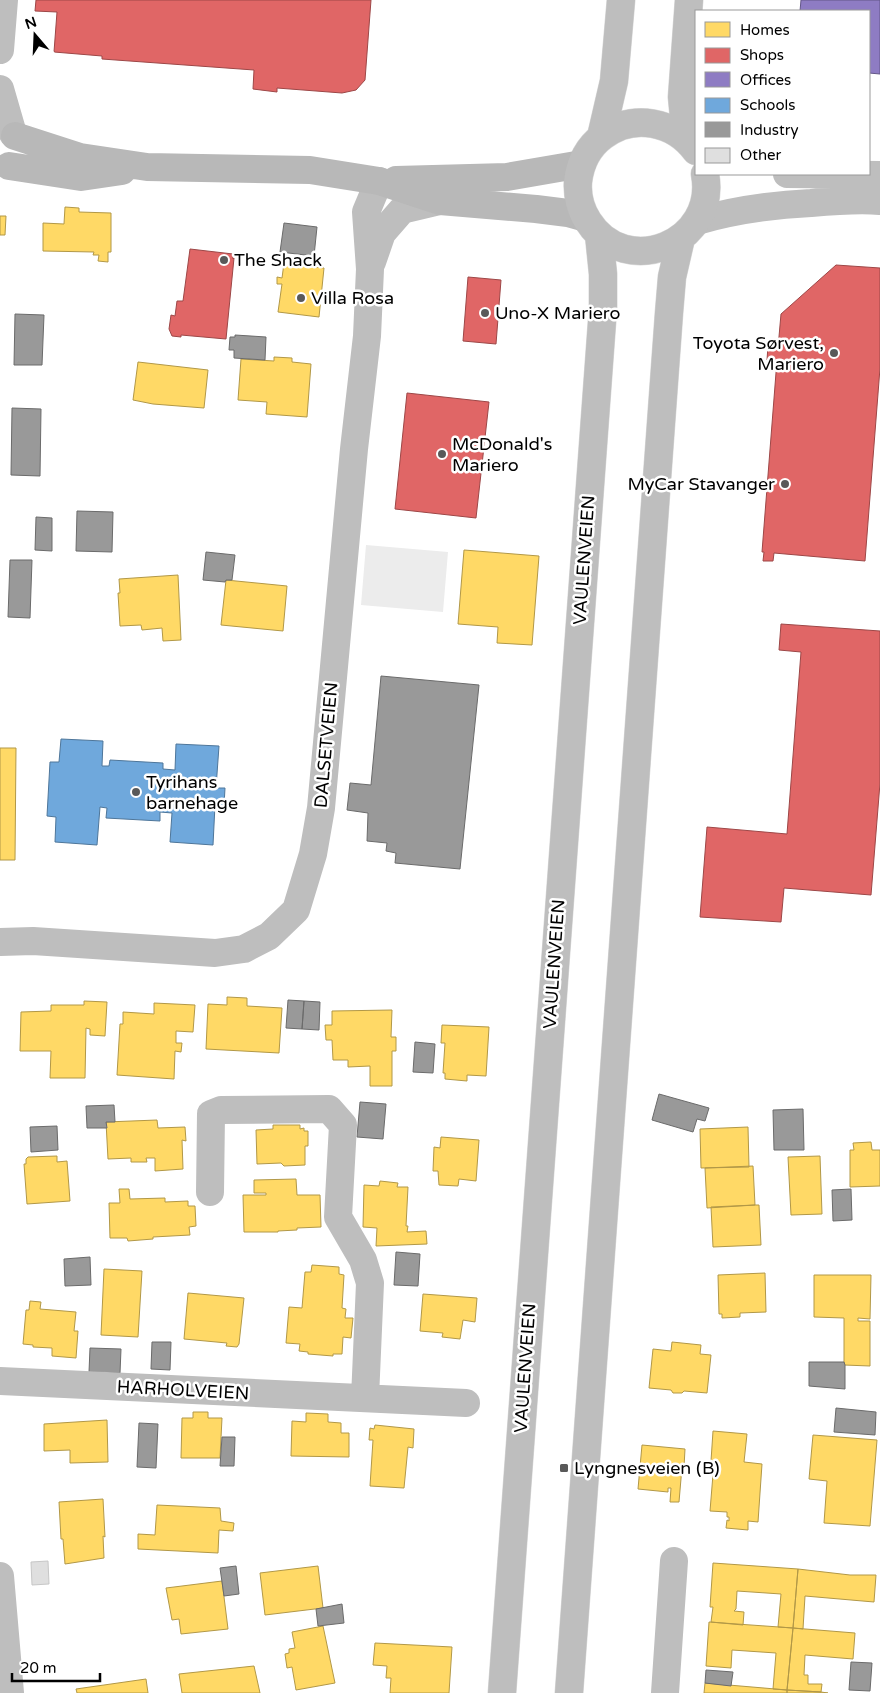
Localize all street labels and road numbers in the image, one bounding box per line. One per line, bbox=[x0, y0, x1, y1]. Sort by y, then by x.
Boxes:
street label: VAULENVEIEN bbox=[569, 495, 599, 625]
street label: DALSETVEIEN bbox=[310, 681, 342, 809]
street label: VAULENVEIEN bbox=[539, 899, 569, 1029]
street label: VAULENVEIEN bbox=[510, 1303, 540, 1433]
street label: HARHOLVEIEN bbox=[116, 1376, 250, 1404]

